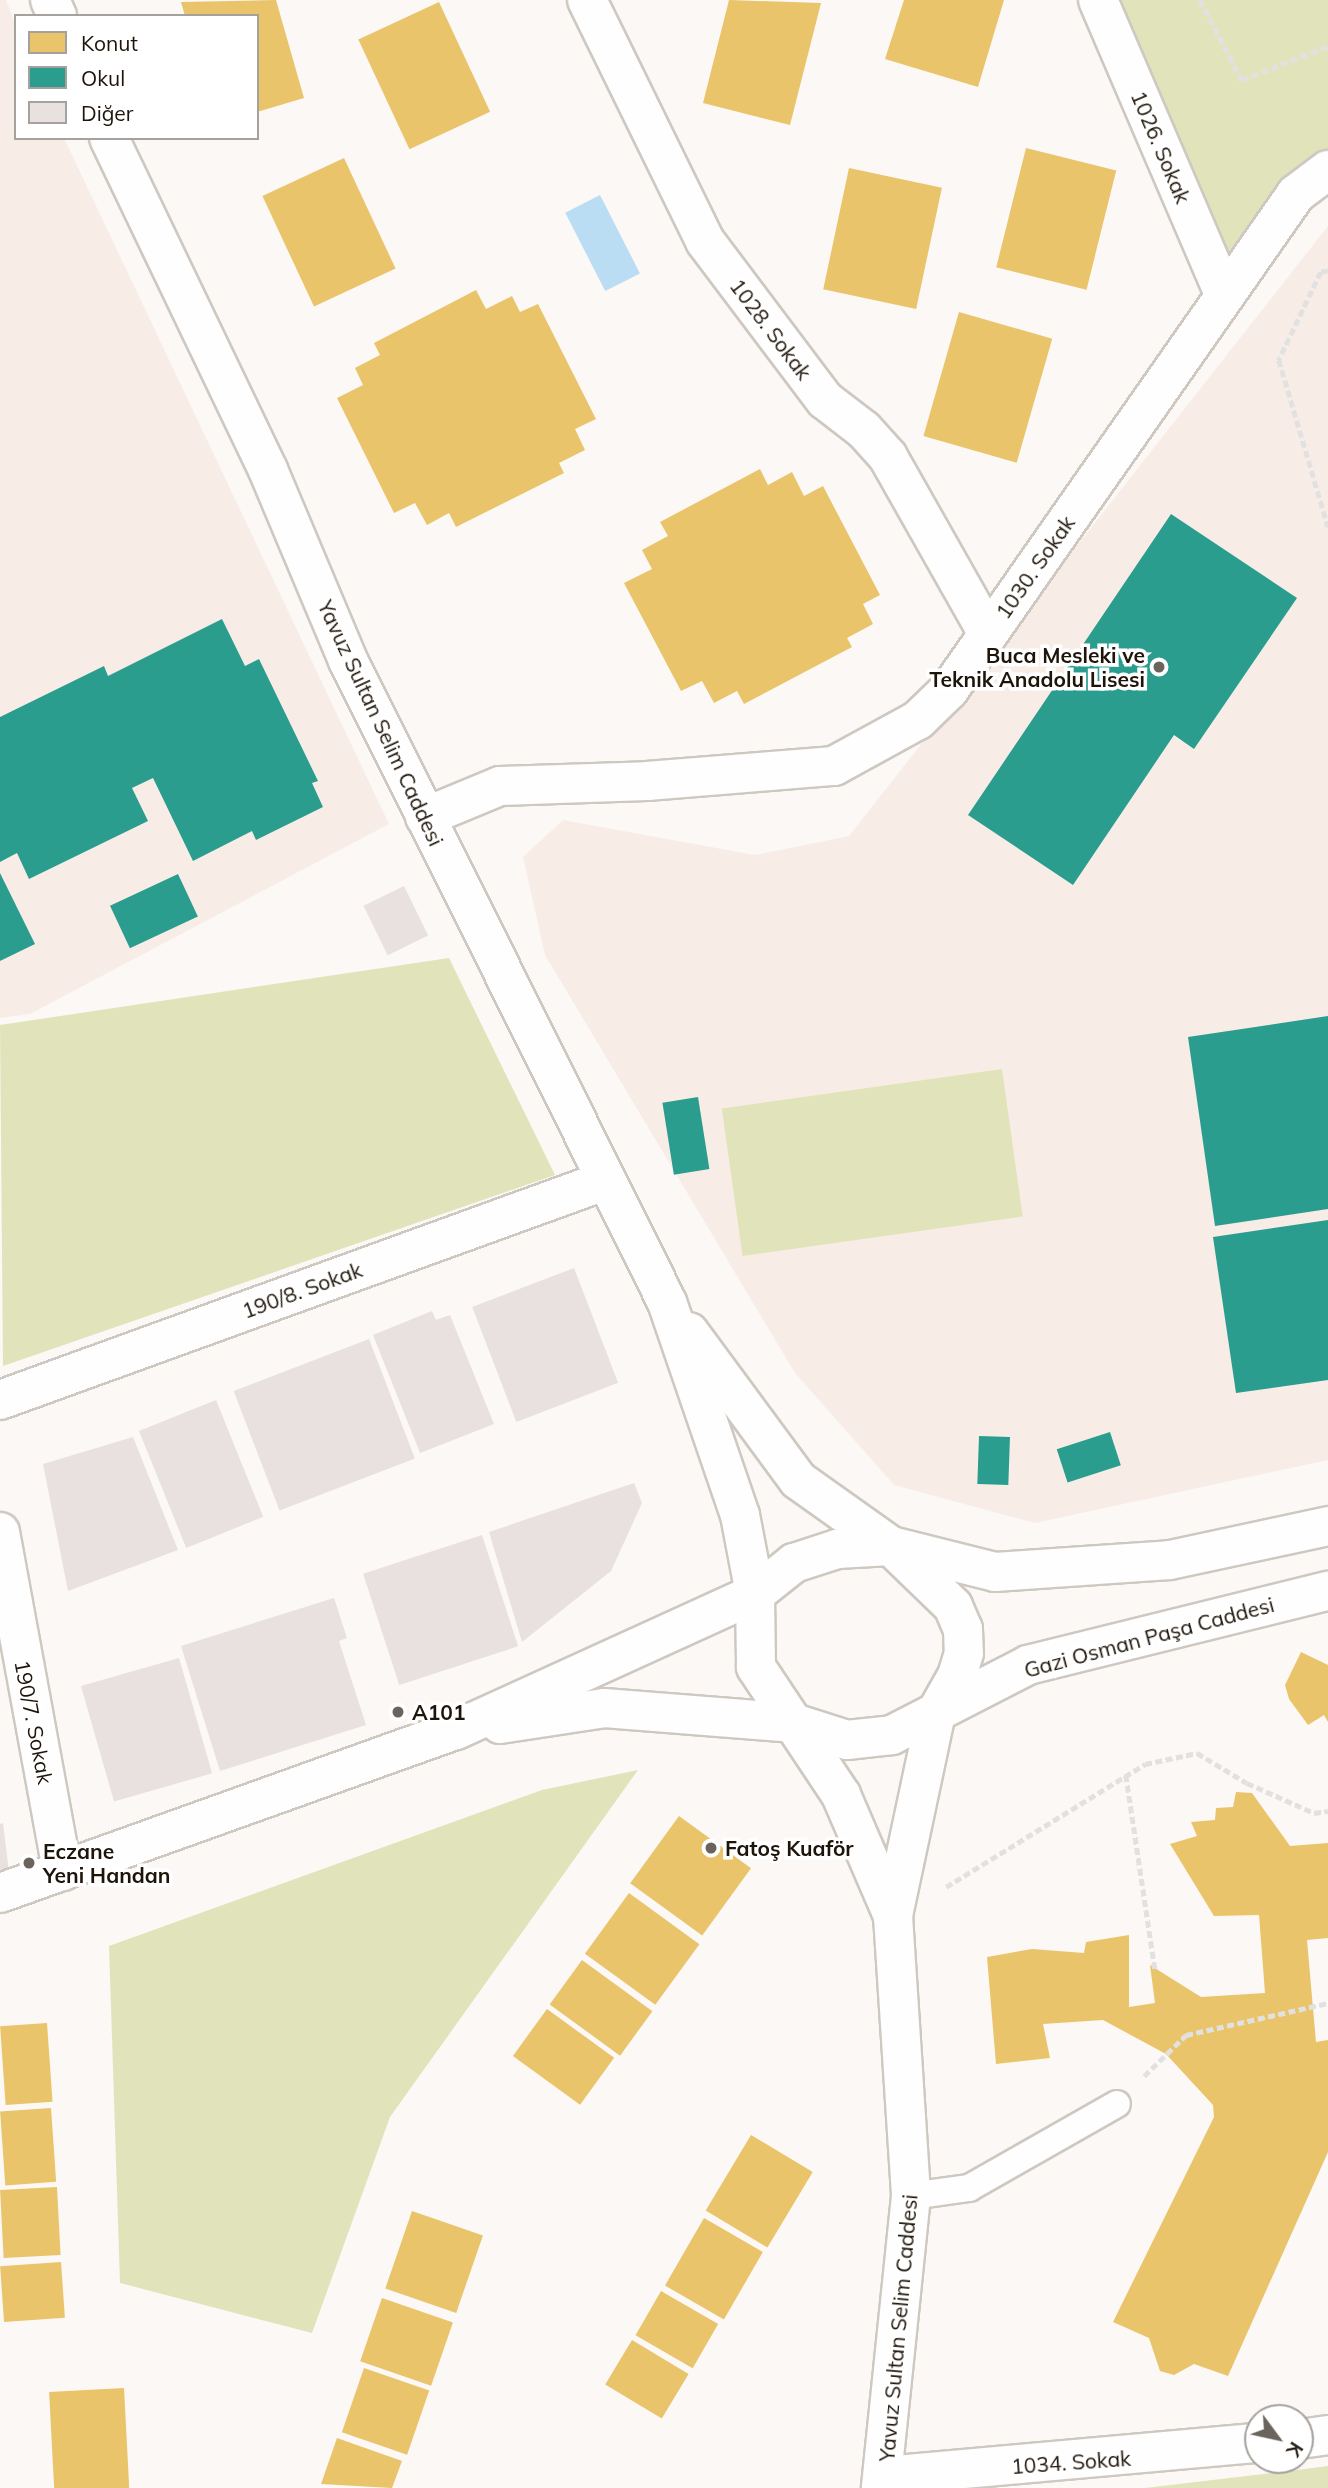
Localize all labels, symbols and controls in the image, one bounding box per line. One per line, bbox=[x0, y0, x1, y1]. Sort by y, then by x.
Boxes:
legend bbox=[14, 14, 259, 140]
text: Konut bbox=[81, 30, 138, 56]
text: Okul bbox=[81, 65, 125, 91]
street label: 1026. Sokak bbox=[1126, 87, 1196, 207]
text: Diğer bbox=[81, 100, 133, 126]
street label: 1028. Sokak bbox=[725, 274, 817, 384]
street label: 1030. Sokak bbox=[990, 511, 1080, 623]
street label: Yavuz Sultan Selim Caddesi bbox=[313, 596, 449, 850]
place label: Buca Mesleki ve Teknik Anadolu Lisesi bbox=[929, 642, 1145, 692]
marker: Buca Mesleki ve Teknik Anadolu Lisesi bbox=[1151, 659, 1167, 675]
street label: 190/8. Sokak bbox=[239, 1257, 365, 1323]
street label: Gazi Osman Paşa Caddesi bbox=[1021, 1591, 1277, 1683]
street label: 190/7. Sokak bbox=[10, 1658, 58, 1786]
place label: A101 bbox=[412, 1699, 466, 1725]
marker: A101 bbox=[390, 1704, 406, 1720]
place label: Fatoş Kuaför bbox=[725, 1835, 854, 1861]
place label: Eczane Yeni Handan bbox=[43, 1838, 171, 1888]
marker: Fatoş Kuaför bbox=[703, 1840, 719, 1856]
marker: Eczane Yeni Handan bbox=[21, 1855, 37, 1871]
street label: Yavuz Sultan Selim Caddesi bbox=[874, 2193, 922, 2463]
north arrow bbox=[1244, 2404, 1314, 2474]
text: K bbox=[1281, 2438, 1308, 2461]
street label: 1034. Sokak bbox=[1010, 2445, 1132, 2479]

